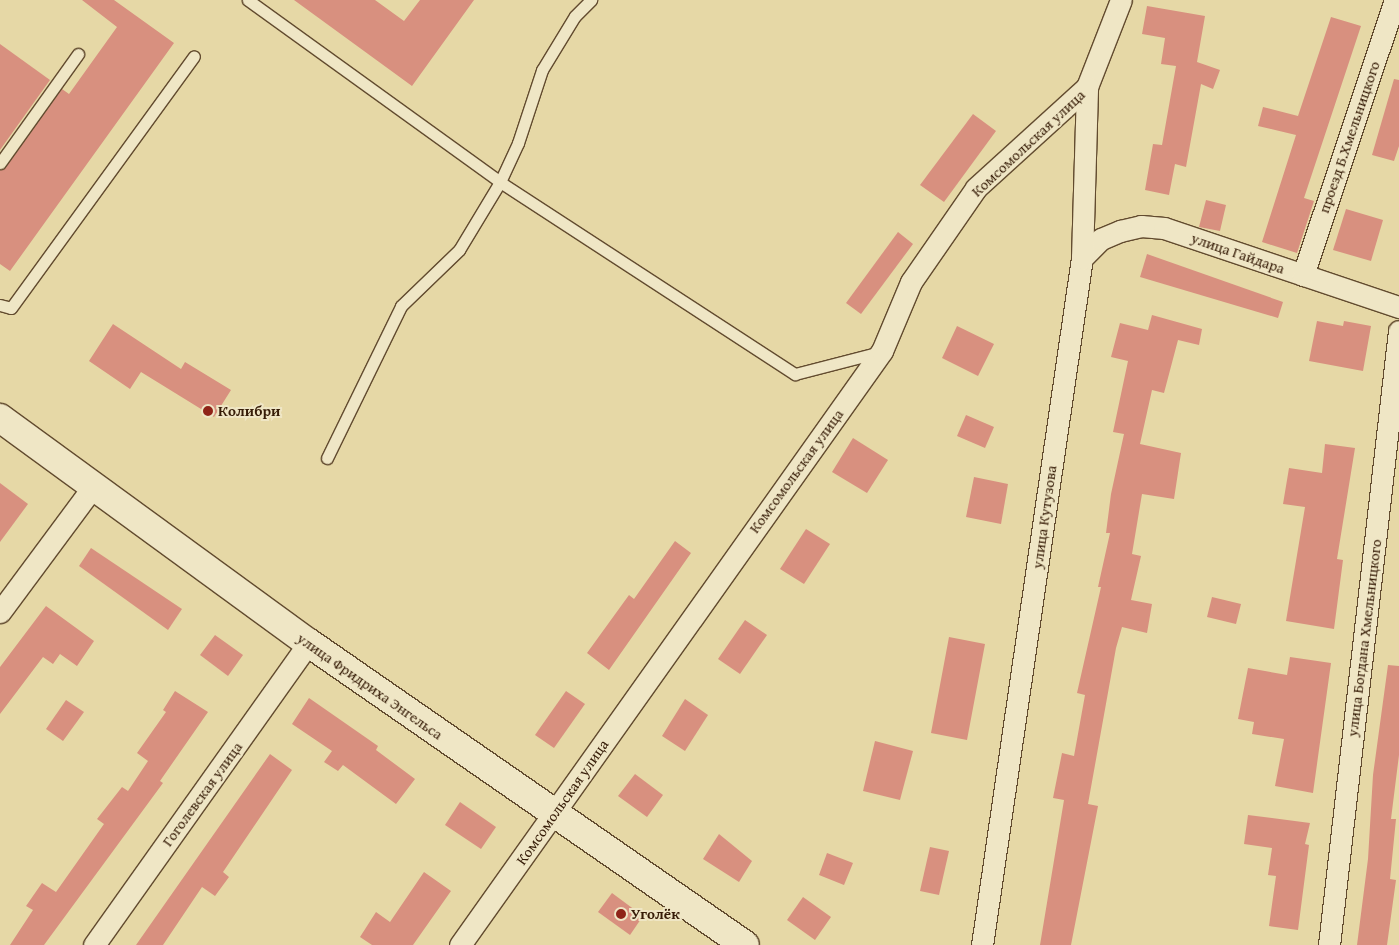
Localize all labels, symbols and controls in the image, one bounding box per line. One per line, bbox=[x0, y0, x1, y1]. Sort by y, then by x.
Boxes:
street label: проезд Б.Хмельницкого bbox=[1315, 59, 1383, 215]
street label: Комсомольская улица bbox=[968, 86, 1088, 200]
street label: улица Гайдара bbox=[1189, 229, 1287, 277]
place label: Колибри bbox=[218, 402, 280, 420]
marker: Колибри bbox=[202, 405, 214, 417]
street label: Комсомольская улица bbox=[745, 406, 847, 536]
street label: улица Кутузова bbox=[1028, 464, 1060, 570]
street label: улица Богдана Хмельницкого bbox=[1343, 538, 1385, 738]
street label: улица Фридриха Энгельса bbox=[294, 629, 446, 743]
street label: Комсомольская улица bbox=[512, 736, 612, 868]
street label: Гоголевская улица bbox=[158, 738, 246, 850]
place label: Уголёк bbox=[631, 905, 680, 923]
marker: Уголёк bbox=[615, 908, 627, 920]

